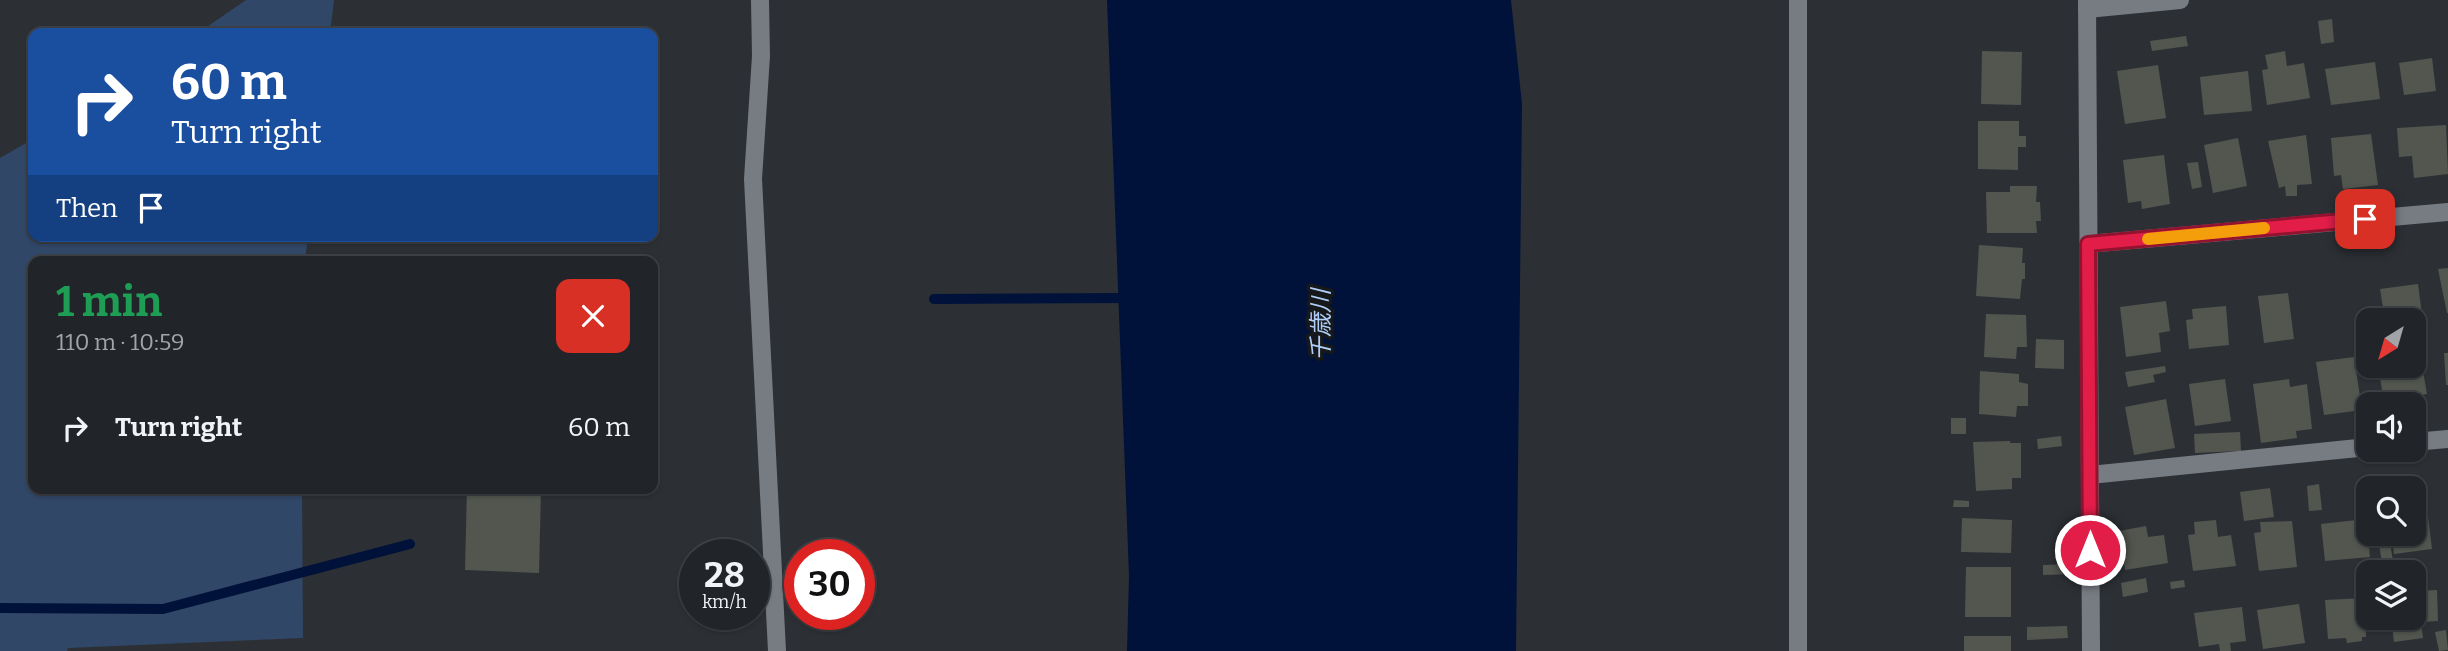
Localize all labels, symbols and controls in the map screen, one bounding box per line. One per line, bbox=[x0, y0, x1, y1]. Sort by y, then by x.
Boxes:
text: 60 m bbox=[171, 53, 287, 112]
icon: right bbox=[56, 56, 147, 147]
text: Turn right bbox=[171, 113, 322, 151]
icon: arrive bbox=[132, 189, 170, 227]
pin bbox=[2335, 189, 2395, 249]
text: Then bbox=[56, 193, 118, 224]
icon: arrive bbox=[2346, 200, 2384, 238]
text: 1 min bbox=[56, 277, 162, 327]
button: close bbox=[556, 279, 630, 353]
water label: 千歳川 bbox=[1307, 286, 1335, 361]
north arrow bbox=[2356, 308, 2426, 378]
map controls bbox=[2356, 308, 2426, 630]
text: 110 m · 10:59 bbox=[56, 328, 184, 356]
button: sound bbox=[2356, 392, 2426, 462]
icon: right bbox=[56, 409, 94, 447]
text: Turn right bbox=[115, 412, 242, 443]
text: 60 m bbox=[568, 412, 630, 443]
button: search bbox=[2356, 476, 2426, 546]
position arrow bbox=[2053, 513, 2127, 587]
speed limit sign: 30 bbox=[784, 539, 875, 630]
text: 28 bbox=[704, 554, 745, 596]
button: layers bbox=[2356, 560, 2426, 630]
text: km/h bbox=[702, 591, 747, 613]

